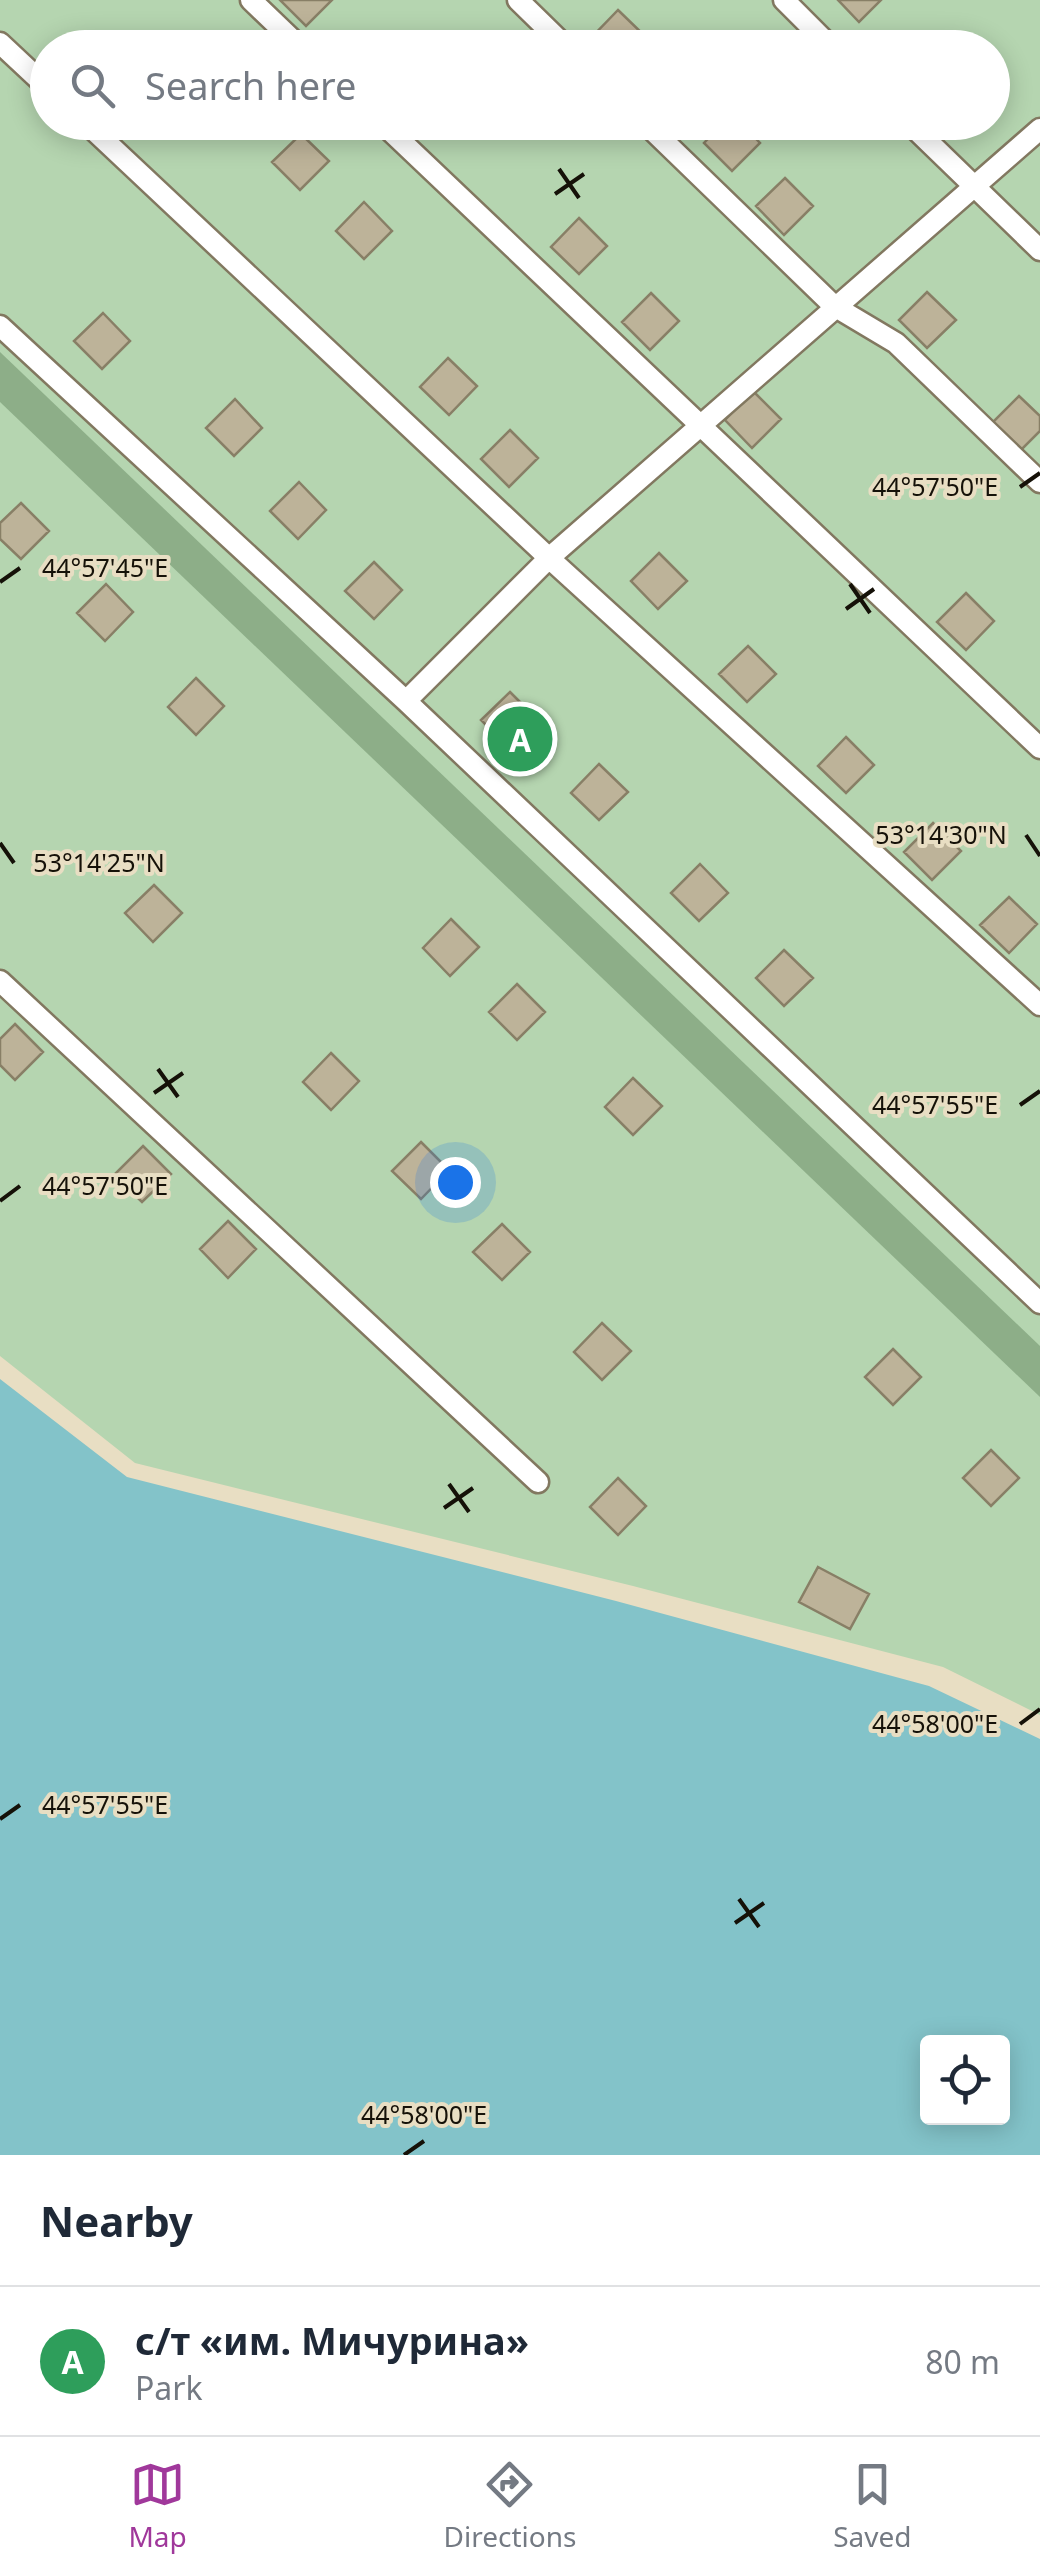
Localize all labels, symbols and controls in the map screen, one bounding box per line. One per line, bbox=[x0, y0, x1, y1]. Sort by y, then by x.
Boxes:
search box bbox=[30, 30, 1010, 140]
icon: search bbox=[65, 58, 120, 113]
text: Search here bbox=[145, 59, 356, 111]
text: 44°57'50"E bbox=[872, 469, 998, 503]
text: 44°57'45"E bbox=[42, 550, 168, 584]
pin: A bbox=[488, 702, 552, 776]
text: 53°14'30"N bbox=[875, 817, 1007, 851]
text: 53°14'25"N bbox=[33, 845, 165, 879]
text: 44°57'55"E bbox=[872, 1087, 998, 1121]
your location bbox=[430, 1157, 481, 1208]
text: 44°57'50"E bbox=[42, 1168, 168, 1202]
text: 44°58'00"E bbox=[872, 1706, 998, 1740]
text: 44°57'55"E bbox=[42, 1787, 168, 1821]
map controls bbox=[920, 2035, 1010, 2125]
button: locate bbox=[920, 2035, 1010, 2125]
text: 44°58'00"E bbox=[361, 2097, 487, 2131]
text: Nearby bbox=[40, 2192, 193, 2249]
text: с/т «им. Мичурина» bbox=[135, 2314, 529, 2366]
text: A bbox=[61, 2340, 84, 2383]
text: 80 m bbox=[925, 2340, 1000, 2383]
text: Park bbox=[135, 2366, 203, 2409]
tab: Map bbox=[128, 2457, 187, 2555]
tab: Directions bbox=[444, 2457, 576, 2555]
tab: Saved bbox=[833, 2457, 912, 2555]

